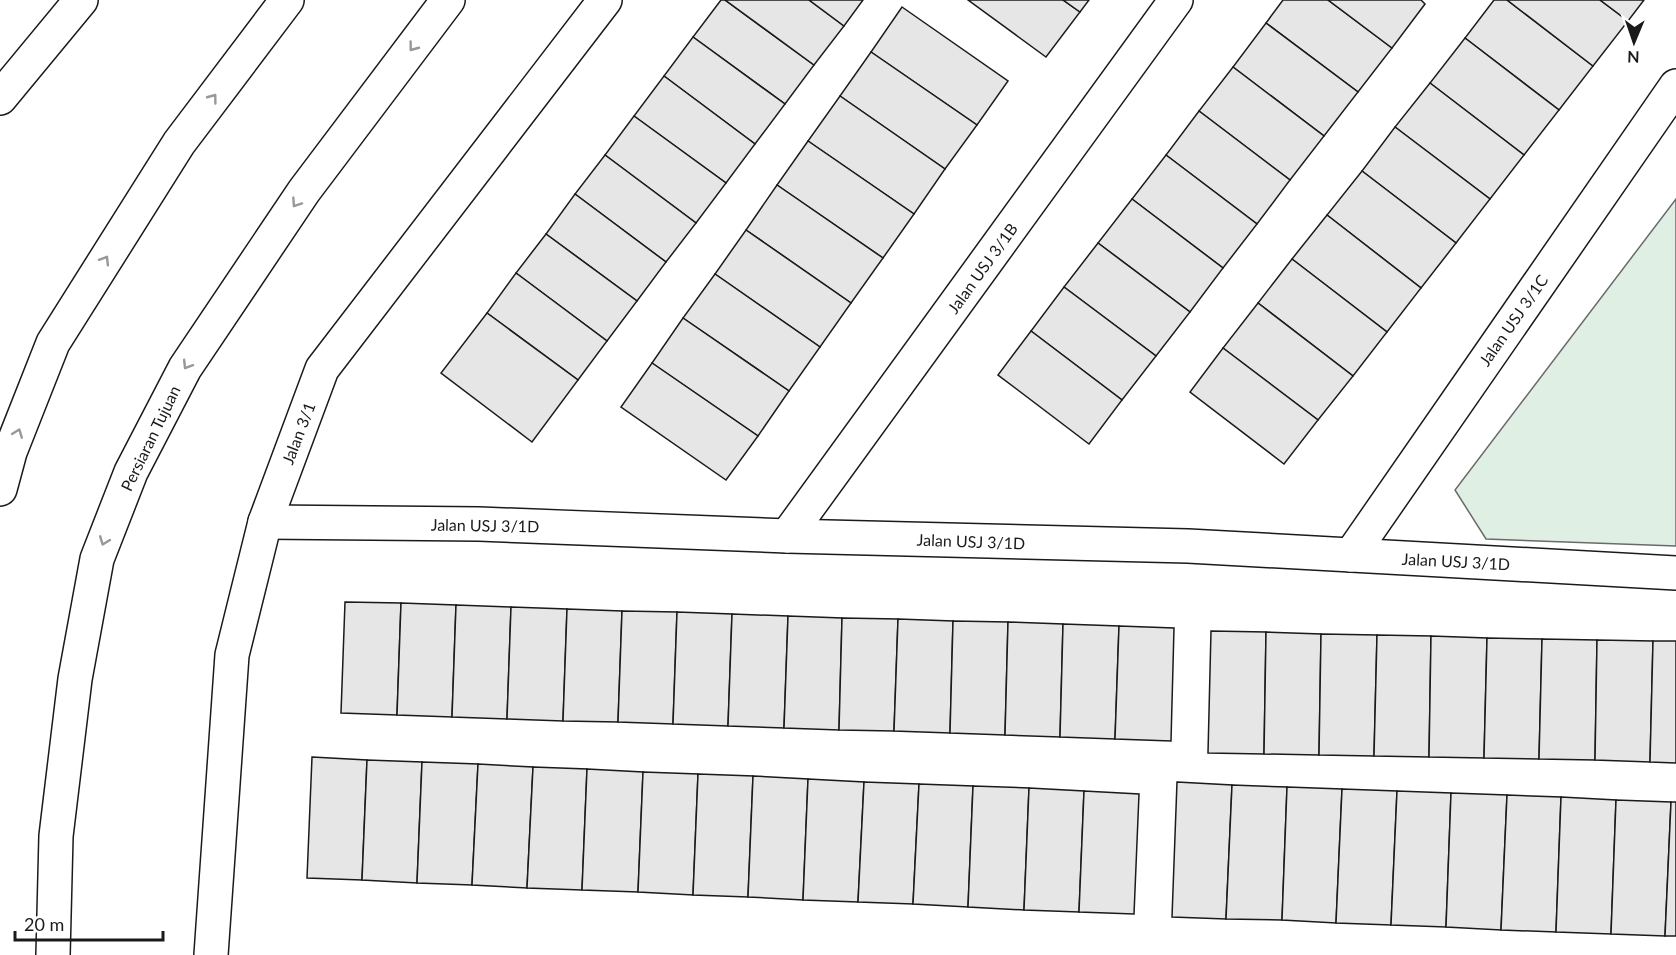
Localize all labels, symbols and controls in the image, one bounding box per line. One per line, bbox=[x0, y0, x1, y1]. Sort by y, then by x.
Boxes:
north arrow bbox=[1604, 12, 1664, 72]
one-way arrow bbox=[409, 40, 420, 51]
text: N bbox=[1627, 48, 1640, 67]
one-way arrow bbox=[206, 94, 217, 105]
one-way arrow bbox=[292, 196, 303, 207]
street label: Jalan USJ 3/1B bbox=[943, 219, 1021, 317]
one-way arrow bbox=[98, 256, 110, 266]
street label: Jalan USJ 3/1C bbox=[1475, 271, 1552, 369]
one-way arrow bbox=[183, 359, 195, 369]
street label: Persiaran Tujuan bbox=[116, 382, 184, 494]
street label: Jalan 3/1 bbox=[277, 399, 319, 467]
one-way arrow bbox=[10, 429, 23, 439]
street label: Jalan USJ 3/1D bbox=[431, 515, 539, 535]
street label: Jalan USJ 3/1D bbox=[917, 530, 1025, 552]
one-way arrow bbox=[99, 535, 112, 546]
street label: Jalan USJ 3/1D bbox=[1401, 549, 1511, 573]
scale bar bbox=[15, 904, 164, 942]
text: 20 m bbox=[24, 913, 64, 935]

